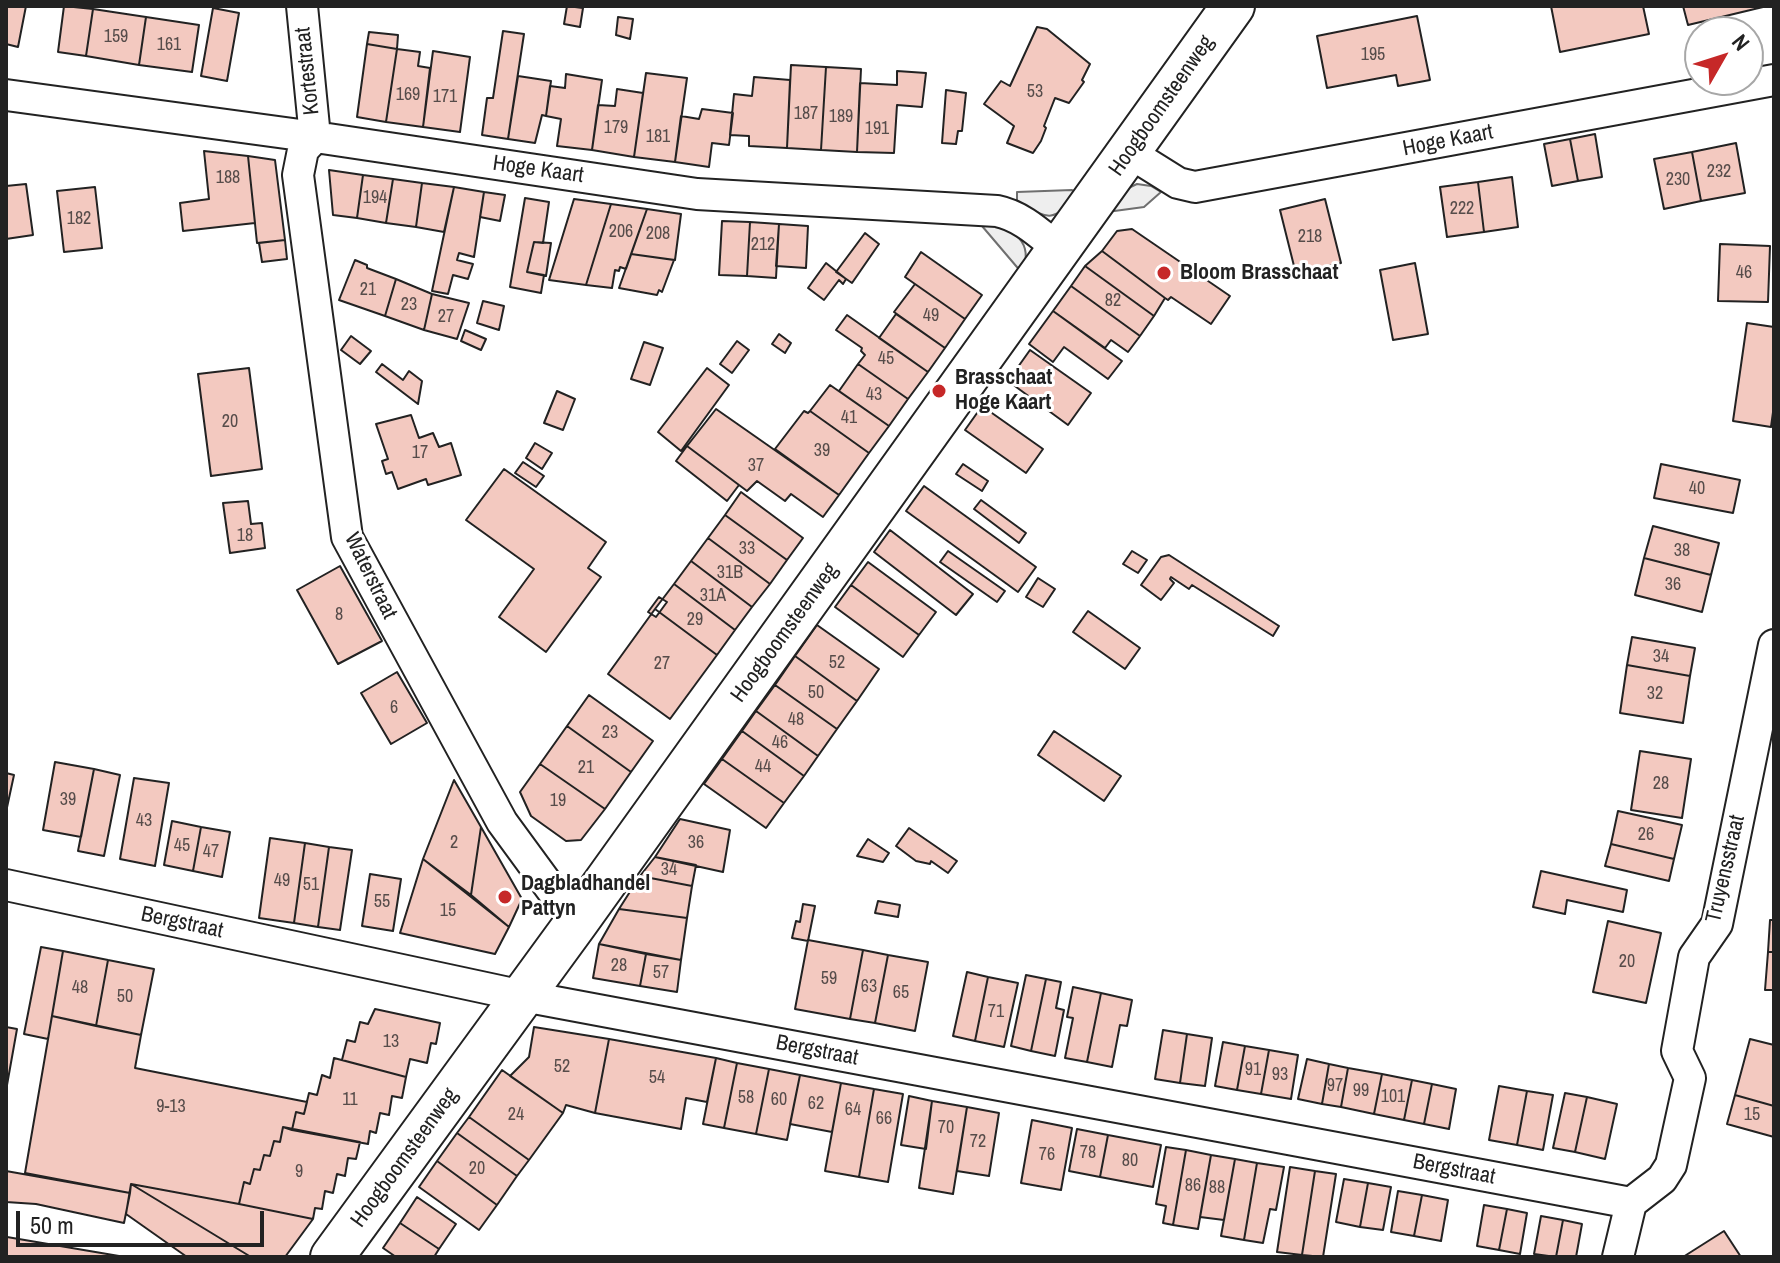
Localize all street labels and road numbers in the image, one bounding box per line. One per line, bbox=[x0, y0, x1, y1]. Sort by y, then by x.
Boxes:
street label: Kortestraat bbox=[290, 26, 326, 116]
street label: Hoogboomsteenweg bbox=[1104, 31, 1220, 181]
street label: Hoge Kaart bbox=[1401, 119, 1495, 163]
street label: Hoge Kaart bbox=[491, 151, 585, 189]
street label: Waterstraat bbox=[338, 529, 402, 623]
street label: Hoogboomsteenweg bbox=[726, 558, 844, 708]
street label: Truyensstraat bbox=[1701, 813, 1751, 925]
street label: Bergstraat bbox=[139, 901, 225, 945]
street label: Bergstraat bbox=[774, 1030, 860, 1072]
street label: Hoogboomsteenweg bbox=[346, 1083, 464, 1233]
street label: Bergstraat bbox=[1411, 1149, 1497, 1191]

